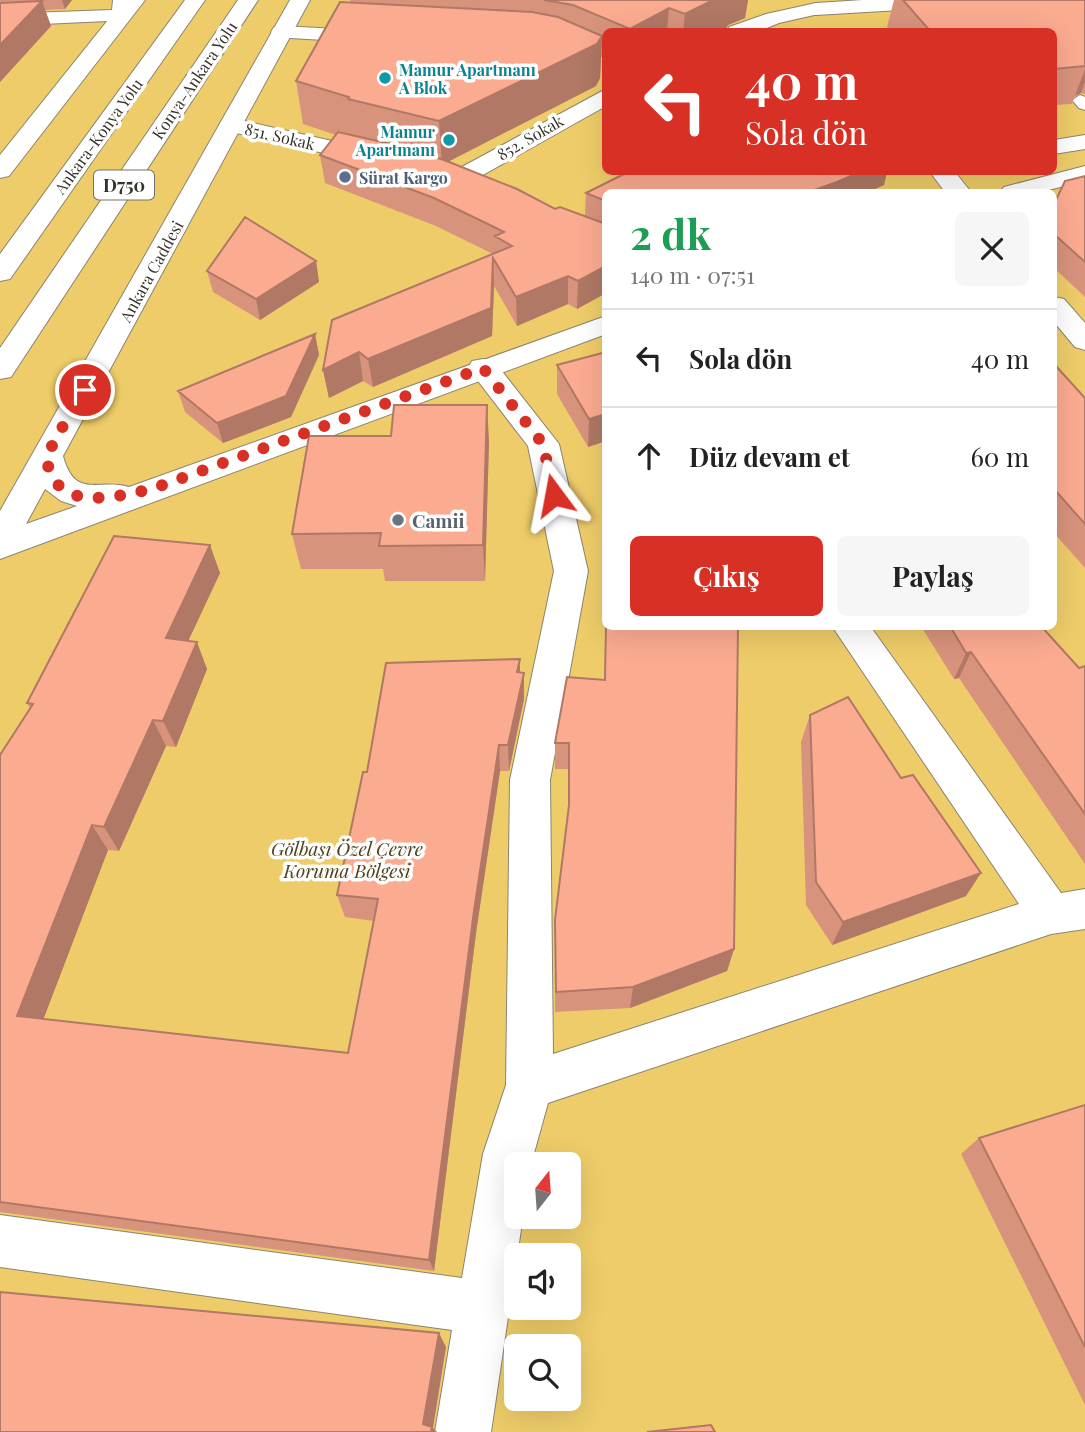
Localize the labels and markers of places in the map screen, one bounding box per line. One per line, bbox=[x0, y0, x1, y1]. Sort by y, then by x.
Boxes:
place label: Mamur Apartmanı A Blok bbox=[398, 59, 536, 98]
marker: Mamur Apartmanı A Blok bbox=[377, 70, 393, 86]
place label: Mamur Apartmanı bbox=[355, 121, 436, 160]
marker: Mamur Apartmanı bbox=[441, 132, 457, 148]
place label: Sürat Kargo bbox=[359, 167, 448, 188]
marker: Sürat Kargo bbox=[337, 169, 353, 185]
pin bbox=[55, 360, 115, 420]
place label: Camii bbox=[412, 507, 464, 533]
marker: Camii bbox=[390, 512, 406, 528]

